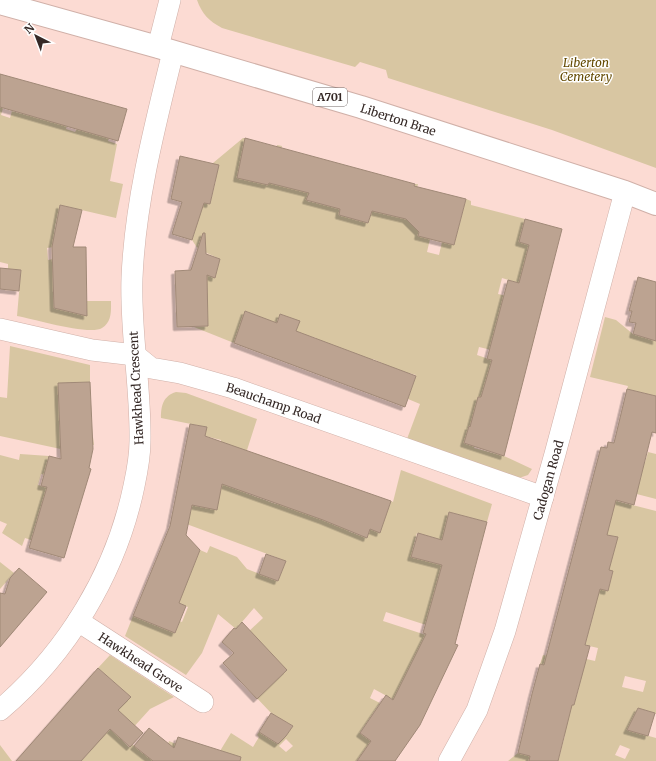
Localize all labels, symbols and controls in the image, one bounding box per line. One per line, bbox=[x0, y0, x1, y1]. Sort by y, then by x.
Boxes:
north arrow bbox=[16, 16, 56, 56]
text: N bbox=[21, 20, 37, 37]
park label: Liberton Cemetery bbox=[560, 55, 613, 84]
road number: A701 bbox=[313, 88, 347, 106]
street label: Liberton Brae bbox=[359, 100, 438, 138]
street label: Hawkhead Crescent bbox=[126, 330, 146, 445]
street label: Beauchamp Road bbox=[225, 379, 323, 426]
street label: Cadogan Road bbox=[529, 438, 566, 522]
street label: Hawkhead Grove bbox=[96, 629, 186, 695]

